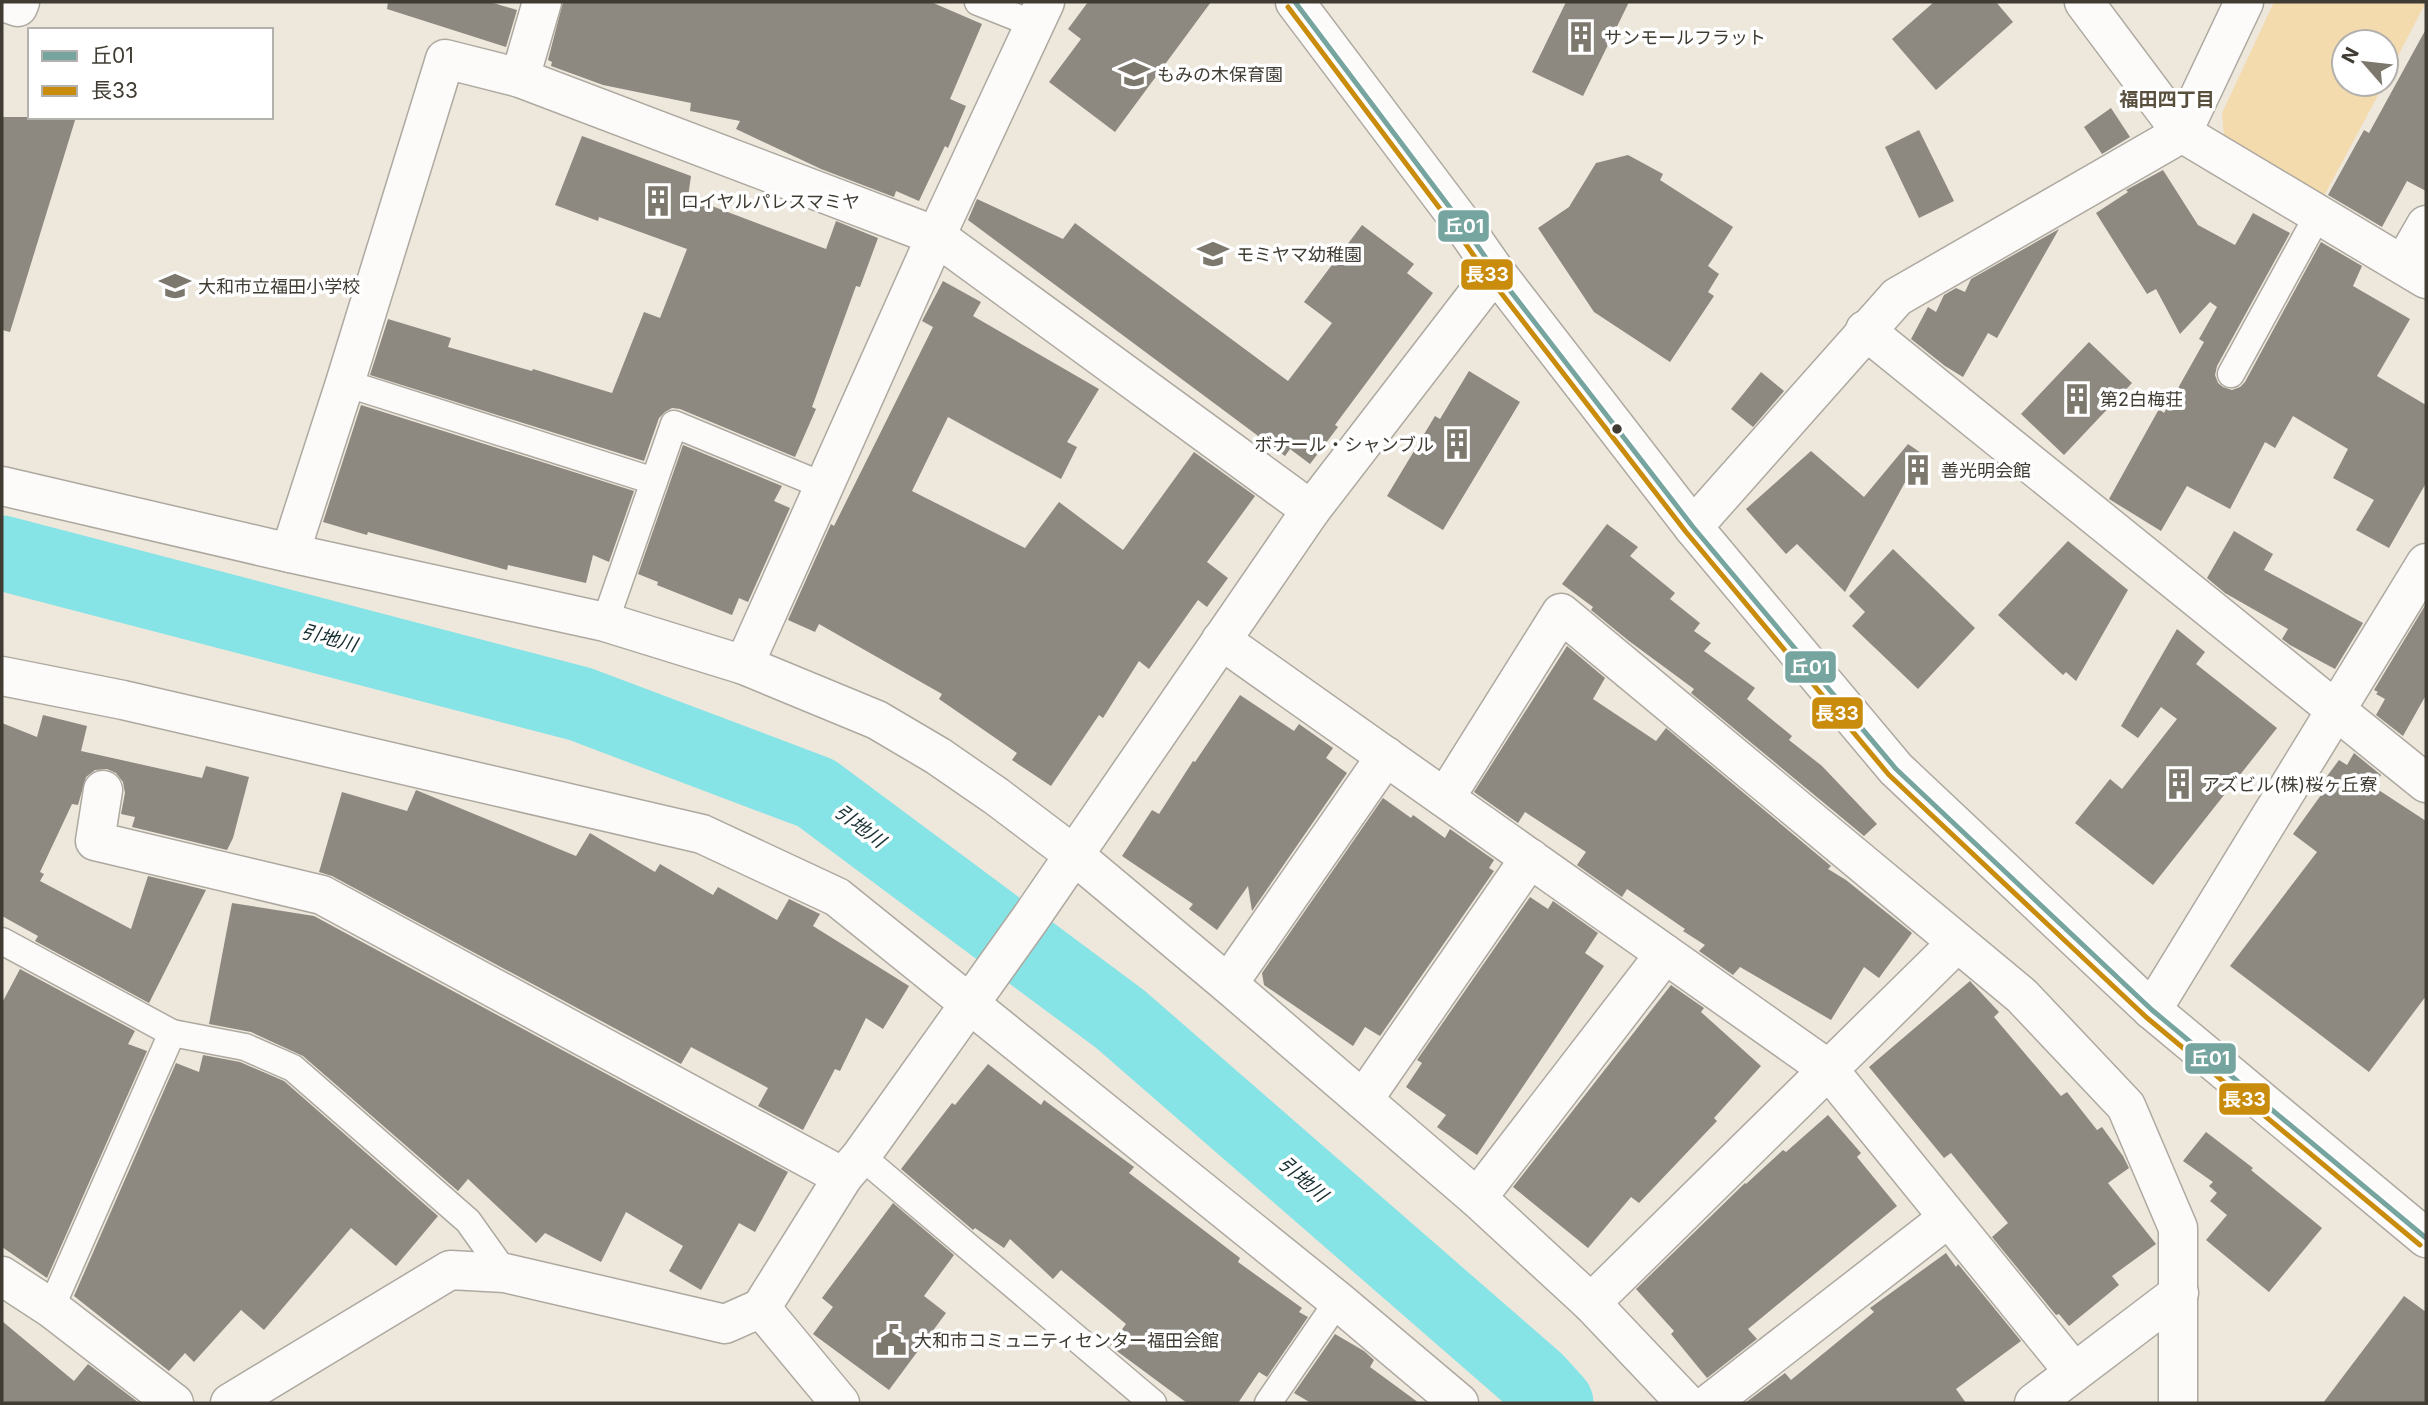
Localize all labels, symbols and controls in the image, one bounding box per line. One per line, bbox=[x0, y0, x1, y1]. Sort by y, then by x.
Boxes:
building icon: サンモールフラット bbox=[1564, 20, 1598, 54]
place label: サンモールフラット bbox=[1604, 27, 1766, 48]
legend bbox=[28, 28, 273, 119]
north arrow bbox=[2330, 28, 2400, 98]
text: 丘01 bbox=[91, 43, 134, 68]
text: N bbox=[2337, 43, 2364, 67]
school or university icon: もみの木保育園 bbox=[1117, 57, 1151, 91]
place label: もみの木保育園 bbox=[1157, 64, 1283, 85]
text: 長33 bbox=[91, 78, 138, 103]
district label: 福田四丁目 bbox=[2119, 88, 2215, 111]
building icon: ロイヤルパレスマミヤ bbox=[641, 184, 675, 218]
place label: ロイヤルパレスマミヤ bbox=[681, 191, 860, 212]
line badge: 丘01 bbox=[1437, 209, 1490, 243]
text: 丘01 bbox=[1444, 215, 1484, 238]
school or university icon: モミヤマ幼稚園 bbox=[1196, 237, 1230, 271]
place label: モミヤマ幼稚園 bbox=[1236, 244, 1362, 265]
line badge: 長33 bbox=[1460, 258, 1514, 291]
text: 長33 bbox=[1465, 263, 1509, 286]
school or university icon: 大和市立福田小学校 bbox=[158, 269, 192, 303]
place label: 大和市立福田小学校 bbox=[198, 276, 360, 297]
building icon: 第2白梅荘 bbox=[2060, 382, 2094, 416]
place label: 第2白梅荘 bbox=[2100, 389, 2183, 410]
unlabelled marker bbox=[1610, 422, 1624, 436]
building icon: ボナール・シャンブル bbox=[1440, 427, 1474, 461]
place label: ボナール・シャンブル bbox=[1255, 434, 1434, 455]
building icon: 善光明会館 bbox=[1901, 453, 1935, 487]
place label: 善光明会館 bbox=[1941, 460, 2031, 481]
water label: 引地川 bbox=[298, 620, 361, 657]
line badge: 丘01 bbox=[1784, 650, 1837, 684]
text: 丘01 bbox=[1790, 656, 1830, 679]
line badge: 長33 bbox=[1811, 696, 1864, 730]
text: 長33 bbox=[1815, 702, 1859, 725]
building icon: アズビル(株)桜ヶ丘寮 bbox=[2162, 767, 2196, 801]
place label: アズビル(株)桜ヶ丘寮 bbox=[2202, 774, 2377, 795]
water label: 引地川 bbox=[830, 800, 891, 854]
line badge: 丘01 bbox=[2184, 1042, 2237, 1075]
text: 丘01 bbox=[2190, 1047, 2230, 1070]
line badge: 長33 bbox=[2218, 1082, 2271, 1116]
text: 長33 bbox=[2222, 1088, 2266, 1111]
water label: 引地川 bbox=[1274, 1152, 1334, 1208]
public building icon: 大和市コミュニティセンター福田会館 bbox=[874, 1323, 908, 1357]
place label: 大和市コミュニティセンター福田会館 bbox=[914, 1330, 1219, 1351]

